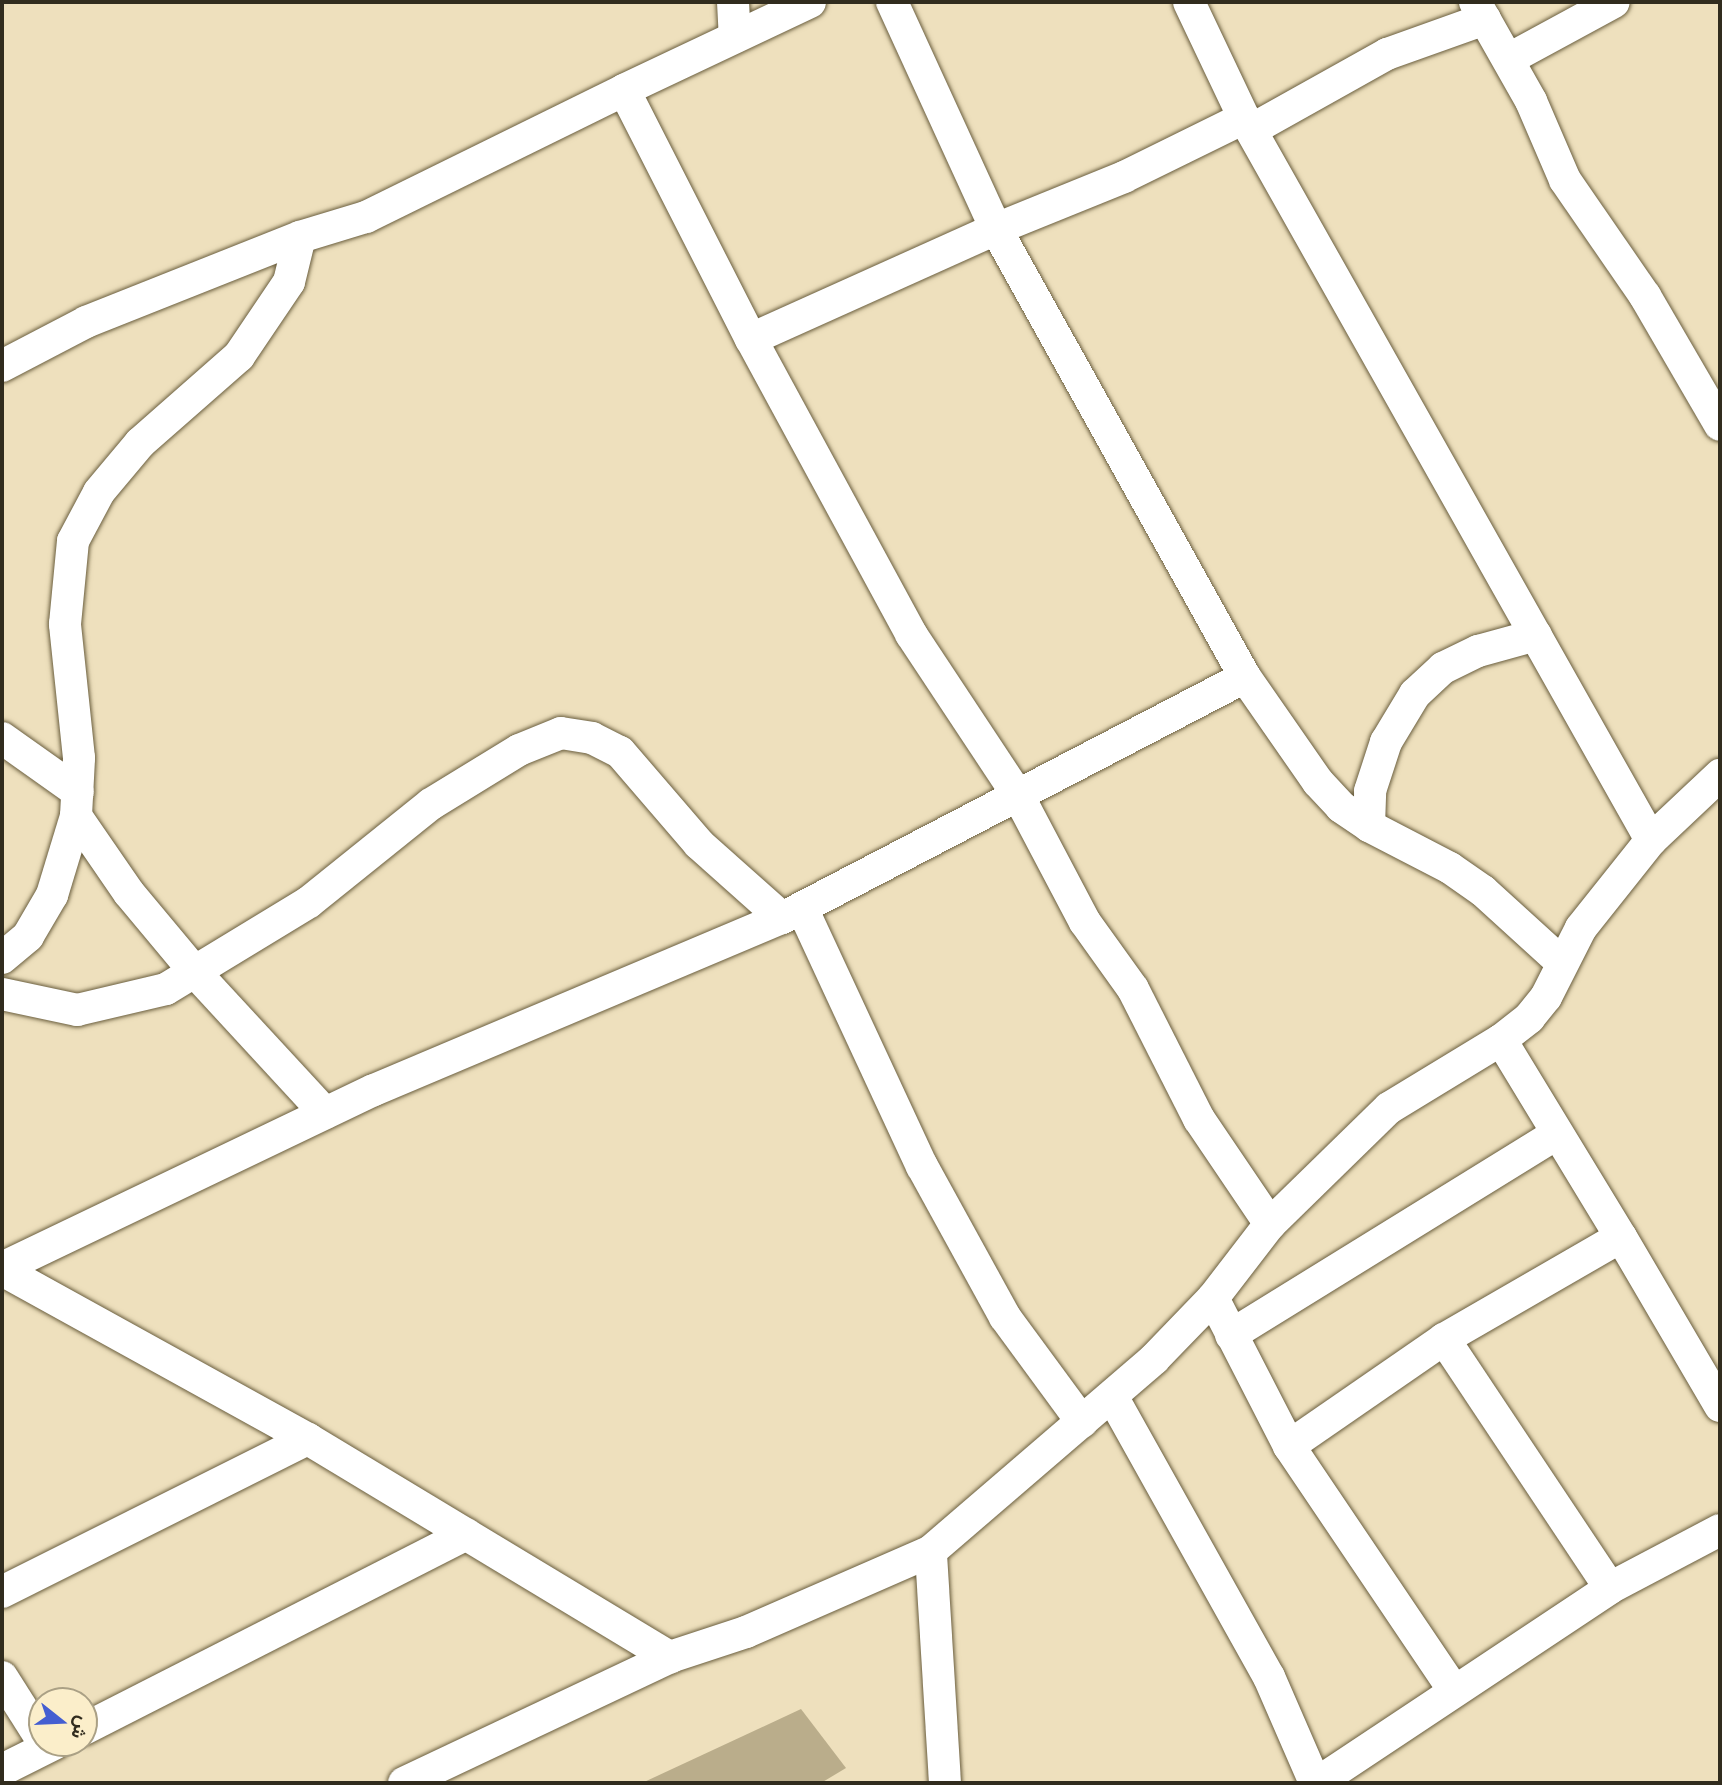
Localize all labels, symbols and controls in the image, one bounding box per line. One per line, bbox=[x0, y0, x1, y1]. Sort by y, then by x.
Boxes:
north arrow bbox=[28, 1687, 98, 1757]
text: ش bbox=[67, 1714, 95, 1742]

